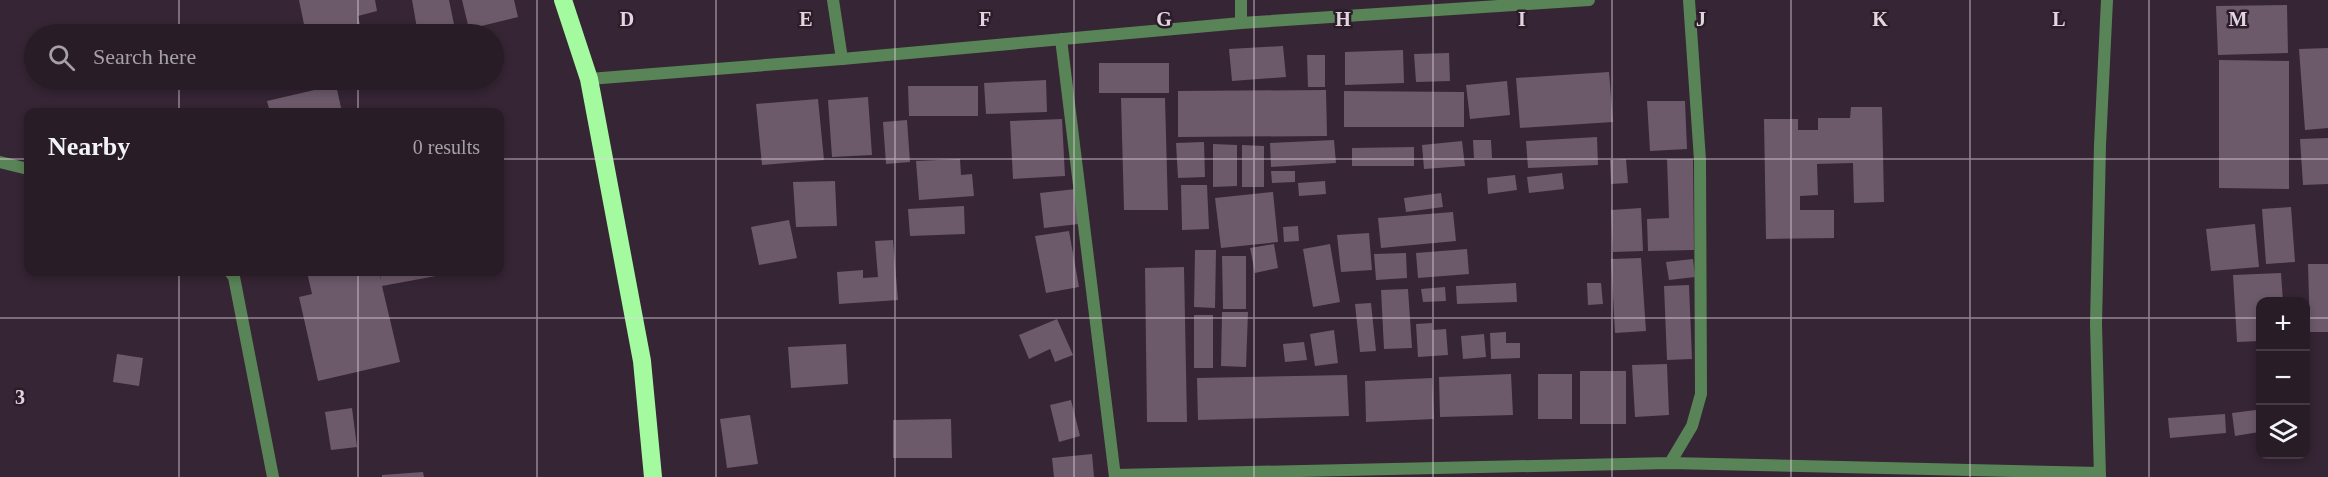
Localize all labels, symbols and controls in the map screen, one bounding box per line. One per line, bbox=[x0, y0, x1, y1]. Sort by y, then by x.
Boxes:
text: D bbox=[620, 8, 634, 30]
text: E bbox=[799, 8, 813, 30]
text: F bbox=[979, 8, 991, 30]
text: G bbox=[1156, 8, 1172, 30]
text: H bbox=[1335, 8, 1351, 30]
text: I bbox=[1518, 8, 1526, 30]
text: J bbox=[1696, 8, 1706, 30]
text: K bbox=[1872, 8, 1888, 30]
text: L bbox=[2052, 8, 2066, 30]
text: M bbox=[2229, 8, 2248, 30]
search box bbox=[24, 24, 504, 90]
icon: search bbox=[45, 41, 78, 74]
text: Search here bbox=[93, 44, 196, 69]
text: Nearby bbox=[48, 132, 130, 161]
text: 0 results bbox=[413, 136, 480, 158]
map controls bbox=[2256, 297, 2310, 459]
button: + bbox=[2256, 297, 2310, 351]
button: − bbox=[2256, 351, 2310, 405]
text: 3 bbox=[15, 386, 25, 408]
button: layers bbox=[2256, 405, 2310, 459]

